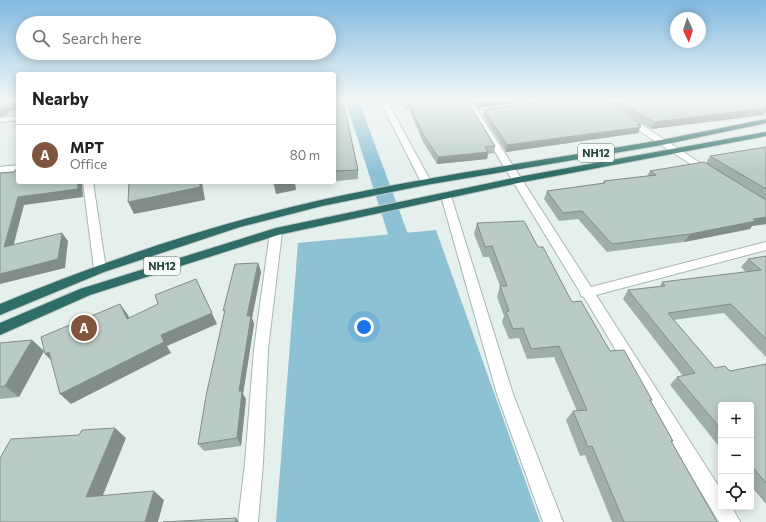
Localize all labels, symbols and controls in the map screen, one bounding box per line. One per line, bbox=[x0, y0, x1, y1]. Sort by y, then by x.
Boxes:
north arrow bbox=[670, 12, 706, 48]
search box bbox=[16, 16, 336, 60]
icon: search bbox=[30, 27, 52, 49]
text: Search here bbox=[62, 29, 141, 47]
text: Nearby bbox=[32, 88, 89, 109]
text: MPT bbox=[70, 138, 104, 156]
road number: NH12 bbox=[578, 144, 614, 162]
text: A bbox=[40, 147, 50, 163]
text: 80 m bbox=[290, 147, 320, 163]
text: Office bbox=[70, 156, 107, 172]
road number: NH12 bbox=[144, 257, 180, 275]
pin: A bbox=[71, 313, 97, 343]
your location bbox=[354, 317, 374, 337]
map controls bbox=[718, 402, 754, 510]
button: + bbox=[718, 402, 754, 438]
button: − bbox=[718, 438, 754, 474]
button: locate bbox=[718, 474, 754, 510]

